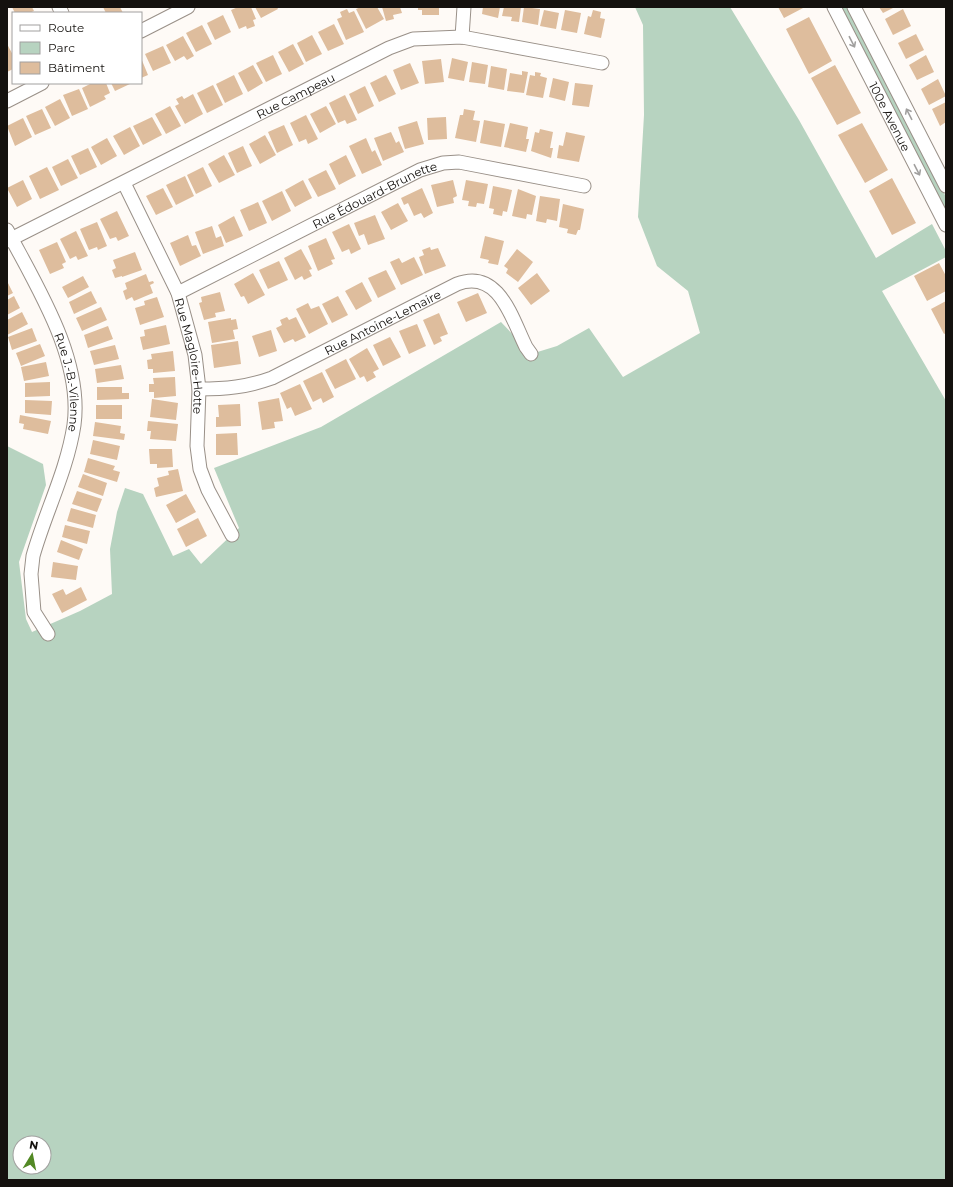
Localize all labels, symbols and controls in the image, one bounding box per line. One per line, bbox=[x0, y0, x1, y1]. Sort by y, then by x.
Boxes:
legend bbox=[12, 12, 142, 84]
text: Route bbox=[48, 20, 84, 35]
one-way arrow bbox=[849, 35, 856, 47]
text: Parc bbox=[48, 40, 75, 55]
text: Bâtiment bbox=[48, 60, 105, 75]
street label: Rue Campeau bbox=[254, 69, 337, 121]
street label: 100e Avenue bbox=[866, 79, 914, 154]
one-way arrow bbox=[905, 108, 912, 120]
street label: Rue Édouard-Brunette bbox=[310, 158, 439, 231]
one-way arrow bbox=[914, 164, 922, 176]
street label: Rue Antoine-Lemaire bbox=[322, 286, 443, 358]
street label: Rue Magloire-Hotte bbox=[172, 296, 207, 414]
street label: Rue J.-B.-Vilenne bbox=[52, 330, 83, 433]
north arrow bbox=[12, 1135, 52, 1175]
text: N bbox=[28, 1137, 39, 1153]

